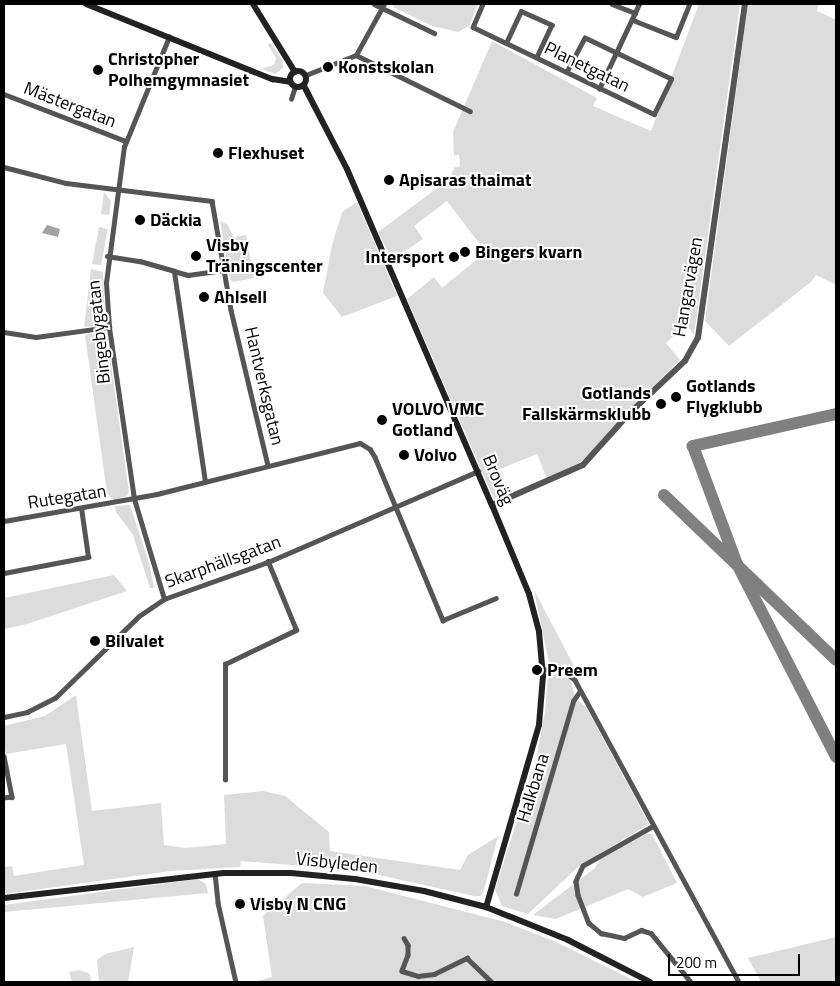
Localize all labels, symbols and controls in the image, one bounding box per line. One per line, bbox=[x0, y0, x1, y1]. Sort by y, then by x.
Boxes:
street label: Planetgatan bbox=[541, 37, 633, 97]
place label: Christopher Polhemgymnasiet bbox=[108, 49, 249, 92]
place label: Konstskolan bbox=[338, 56, 434, 78]
marker: Konstskolan bbox=[322, 61, 334, 73]
marker: Christopher Polhemgymnasiet bbox=[92, 64, 104, 76]
street label: Mästergatan bbox=[21, 77, 119, 133]
place label: Flexhuset bbox=[228, 142, 304, 164]
marker: Flexhuset bbox=[212, 147, 224, 159]
place label: Apisaras thaimat bbox=[399, 169, 532, 191]
marker: Apisaras thaimat bbox=[383, 174, 395, 186]
place label: Däckia bbox=[150, 209, 202, 231]
marker: Däckia bbox=[134, 214, 146, 226]
place label: Visby Träningscenter bbox=[206, 235, 323, 278]
street label: Hangarvägen bbox=[669, 235, 707, 339]
place label: Bingers kvarn bbox=[475, 241, 582, 263]
place label: Intersport bbox=[365, 246, 444, 268]
marker: Bingers kvarn bbox=[459, 246, 471, 258]
marker: Visby Träningscenter bbox=[190, 250, 202, 262]
marker: Intersport bbox=[448, 251, 460, 263]
street label: Bingebygatan bbox=[83, 279, 115, 385]
place label: Ahlsell bbox=[214, 286, 267, 308]
marker: Ahlsell bbox=[198, 291, 210, 303]
street label: Hantverksgatan bbox=[240, 325, 288, 447]
place label: Gotlands Flygklubb bbox=[686, 376, 763, 418]
place label: Gotlands Fallskärmsklubb bbox=[522, 383, 651, 426]
marker: Gotlands Flygklubb bbox=[670, 391, 682, 403]
marker: Gotlands Fallskärmsklubb bbox=[655, 398, 667, 410]
place label: VOLVO VMC Gotland bbox=[392, 399, 484, 442]
marker: VOLVO VMC Gotland bbox=[376, 414, 388, 426]
place label: Volvo bbox=[414, 444, 457, 466]
marker: Volvo bbox=[398, 449, 410, 461]
street label: Broväg bbox=[478, 451, 518, 509]
street label: Rutegatan bbox=[26, 480, 108, 514]
street label: Skarphällsgatan bbox=[162, 531, 284, 593]
place label: Bilvalet bbox=[105, 630, 164, 652]
marker: Bilvalet bbox=[89, 635, 101, 647]
place label: Preem bbox=[547, 659, 598, 681]
marker: Preem bbox=[531, 664, 543, 676]
street label: Halkbana bbox=[512, 751, 554, 825]
street label: Visbyleden bbox=[295, 848, 379, 878]
place label: Visby N CNG bbox=[250, 893, 346, 915]
marker: Visby N CNG bbox=[234, 898, 246, 910]
scale bar bbox=[670, 944, 802, 976]
text: 200 m bbox=[676, 951, 717, 974]

